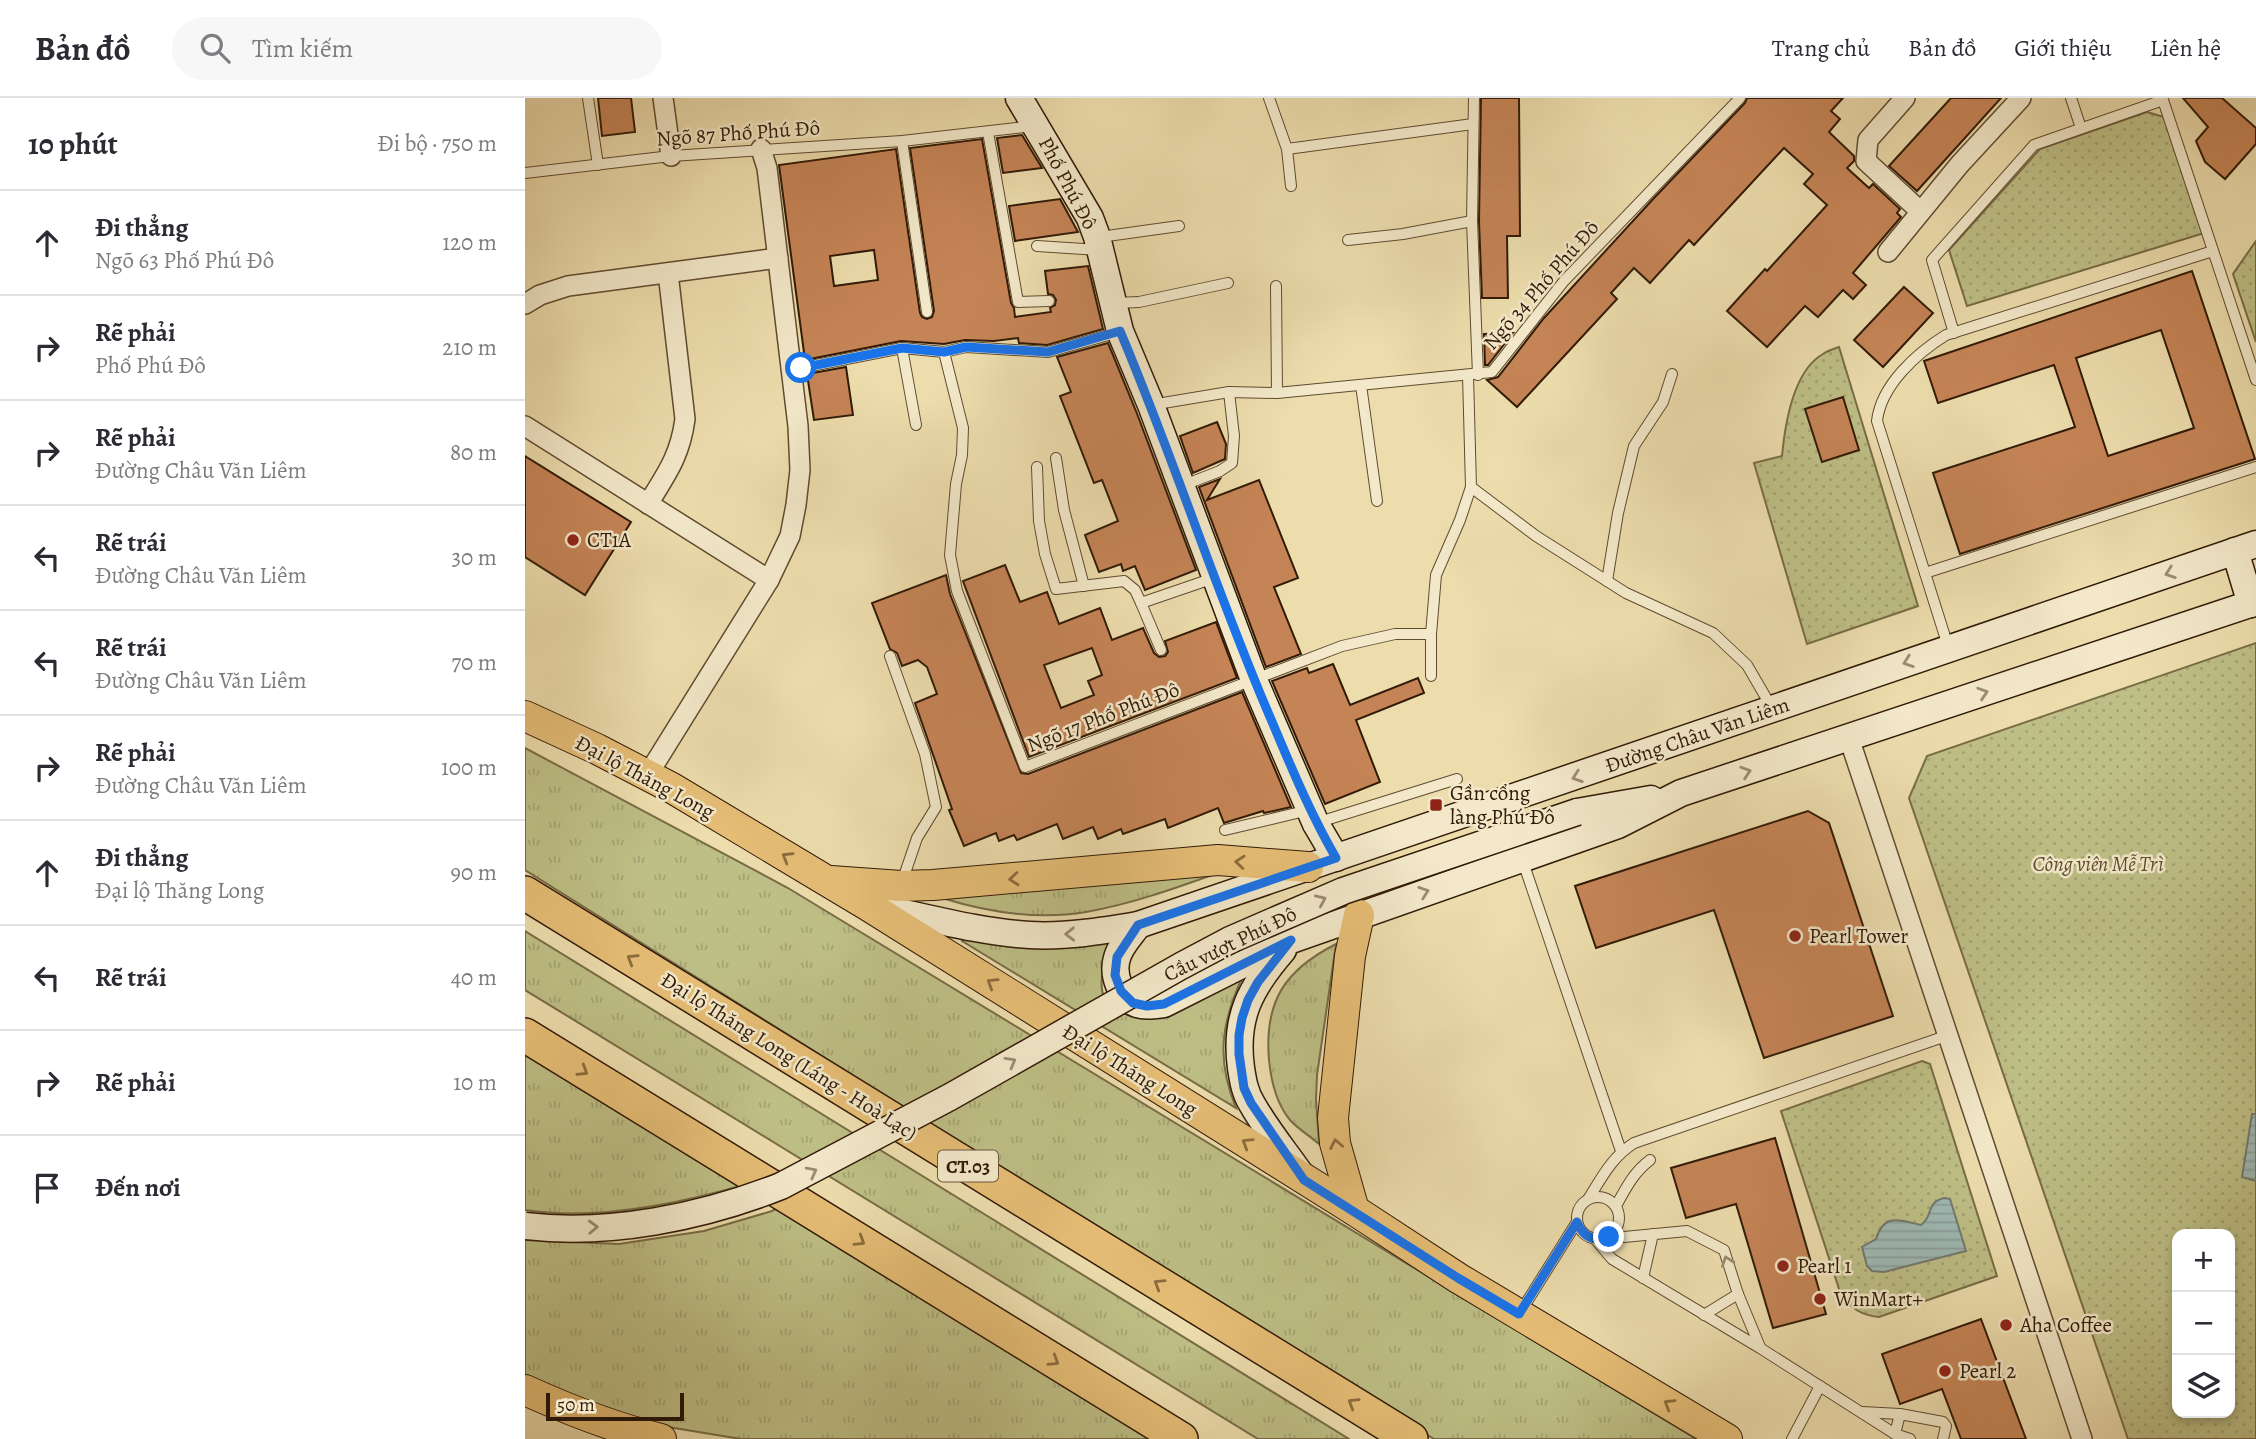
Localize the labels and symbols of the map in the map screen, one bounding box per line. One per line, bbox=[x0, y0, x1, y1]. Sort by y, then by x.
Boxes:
street label: Ngõ 87 Phố Phú Đô bbox=[655, 113, 821, 153]
street label: Phố Phú Đô bbox=[1032, 132, 1104, 234]
street label: Ngõ 34 Phố Phú Đô bbox=[1477, 214, 1605, 356]
route start bbox=[785, 352, 816, 383]
place label: CT1A bbox=[587, 526, 632, 554]
marker: CT1A bbox=[565, 532, 581, 548]
one-way arrow bbox=[2164, 565, 2177, 579]
one-way arrow bbox=[1902, 654, 1915, 668]
street label: Ngõ 17 Phố Phú Đô bbox=[1023, 675, 1183, 759]
one-way arrow bbox=[1976, 687, 1989, 701]
street label: Đường Châu Văn Liêm bbox=[1601, 690, 1793, 780]
street label: Đại lộ Thăng Long bbox=[570, 728, 720, 826]
one-way arrow bbox=[1739, 766, 1751, 780]
one-way arrow bbox=[1572, 769, 1584, 783]
place label: Gần cổng làng Phú Đô bbox=[1450, 779, 1555, 831]
marker: Gần cổng làng Phú Đô bbox=[1428, 797, 1444, 813]
park label: Công viên Mễ Trì bbox=[2032, 850, 2164, 878]
one-way arrow bbox=[782, 853, 795, 866]
one-way arrow bbox=[1235, 855, 1246, 870]
one-way arrow bbox=[1008, 871, 1020, 886]
one-way arrow bbox=[1417, 887, 1429, 901]
one-way arrow bbox=[1315, 895, 1327, 909]
street label: Cầu vượt Phú Đô bbox=[1159, 900, 1301, 988]
place label: Pearl Tower bbox=[1809, 922, 1908, 950]
one-way arrow bbox=[1064, 927, 1075, 942]
marker: Pearl Tower bbox=[1787, 928, 1803, 944]
one-way arrow bbox=[626, 955, 639, 968]
street label: Đại lộ Thăng Long (Láng - Hoà Lạc) bbox=[656, 965, 922, 1147]
one-way arrow bbox=[986, 979, 999, 992]
street label: Đại lộ Thăng Long bbox=[1057, 1017, 1203, 1123]
one-way arrow bbox=[1004, 1057, 1017, 1070]
one-way arrow bbox=[576, 1062, 589, 1075]
one-way arrow bbox=[1330, 1138, 1345, 1150]
one-way arrow bbox=[1241, 1139, 1254, 1152]
road number: CT.03 bbox=[938, 1150, 998, 1182]
one-way arrow bbox=[805, 1167, 817, 1180]
one-way arrow bbox=[588, 1219, 599, 1235]
route end bbox=[1593, 1221, 1624, 1252]
one-way arrow bbox=[853, 1233, 866, 1246]
place label: Pearl 1 bbox=[1797, 1252, 1851, 1280]
one-way arrow bbox=[1722, 1256, 1736, 1268]
marker: Pearl 1 bbox=[1775, 1258, 1791, 1274]
one-way arrow bbox=[1154, 1279, 1167, 1292]
place label: WinMart+ bbox=[1833, 1285, 1923, 1313]
marker: WinMart+ bbox=[1812, 1291, 1828, 1307]
place label: Aha Coffee bbox=[2019, 1311, 2112, 1339]
marker: Aha Coffee bbox=[1998, 1317, 2014, 1333]
one-way arrow bbox=[1046, 1352, 1059, 1365]
place label: Pearl 2 bbox=[1959, 1357, 2016, 1385]
marker: Pearl 2 bbox=[1937, 1363, 1953, 1379]
scale bar bbox=[546, 1390, 684, 1422]
one-way arrow bbox=[1348, 1399, 1361, 1412]
one-way arrow bbox=[1663, 1399, 1676, 1412]

